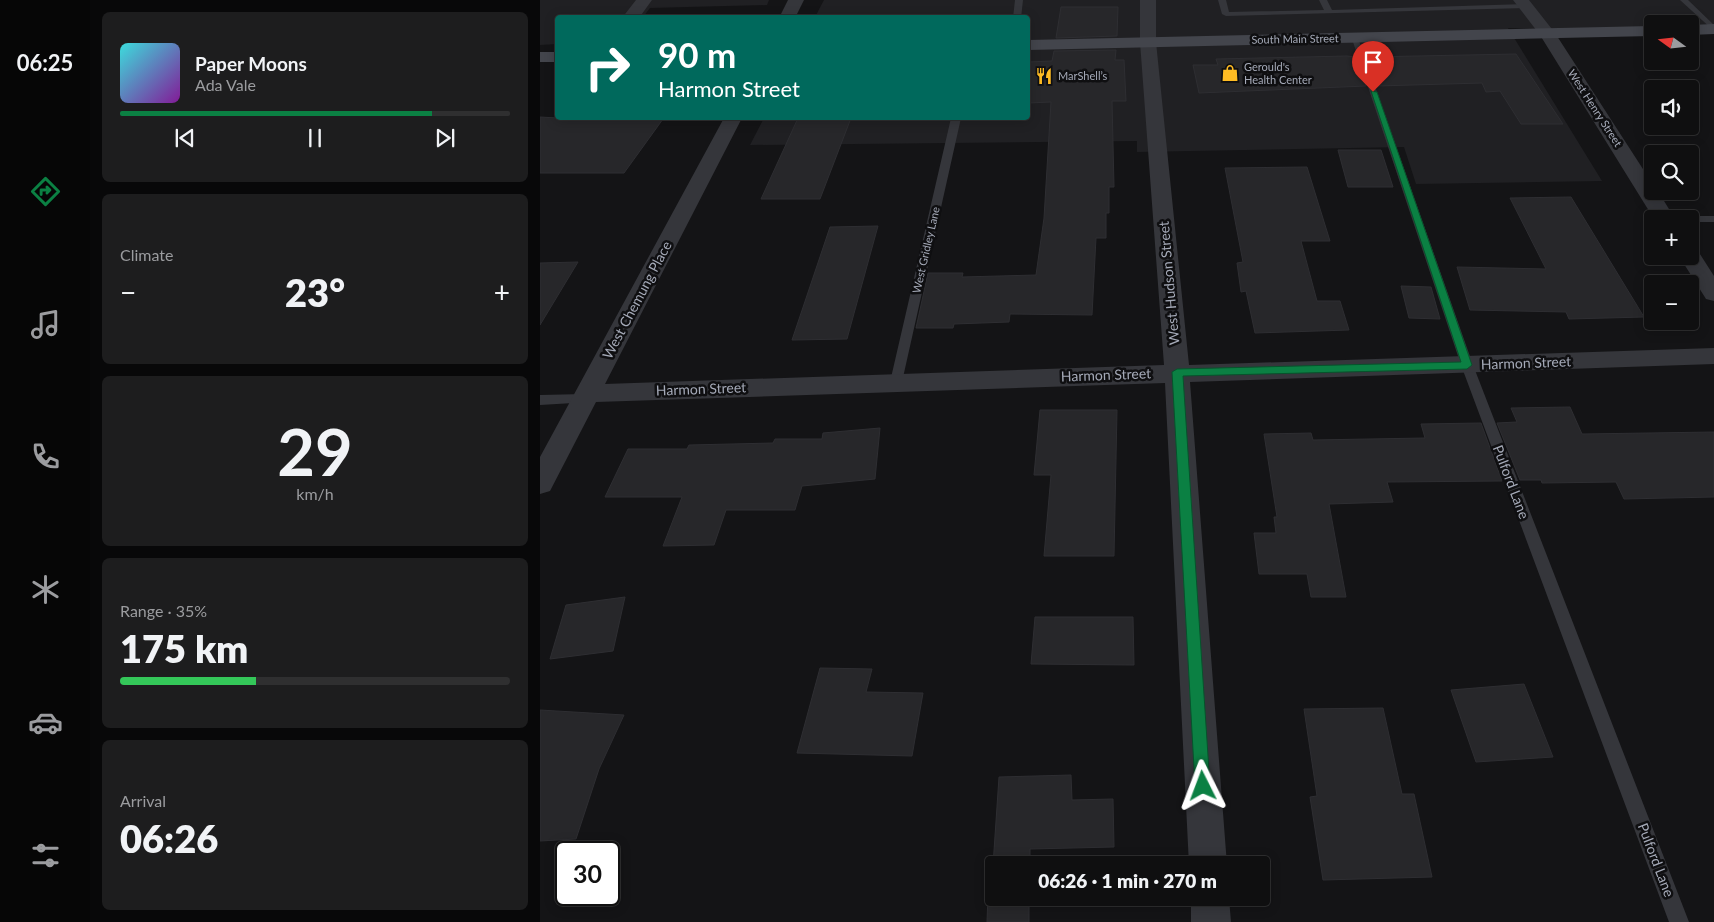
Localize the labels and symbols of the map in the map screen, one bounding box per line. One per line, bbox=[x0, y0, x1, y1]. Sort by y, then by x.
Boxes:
north arrow bbox=[1644, 15, 1699, 70]
street label: South Main Street bbox=[1251, 31, 1339, 46]
pin bbox=[1352, 41, 1394, 92]
place label: Gerould's Health Center bbox=[1244, 60, 1312, 86]
shop icon: Gerould's Health Center bbox=[1220, 63, 1240, 83]
restaurant icon: MarShell’s bbox=[1034, 66, 1054, 86]
street label: West Henry Street bbox=[1566, 67, 1625, 149]
place label: MarShell’s bbox=[1058, 69, 1108, 82]
street label: West Gridley Lane bbox=[909, 205, 942, 294]
street label: West Hudson Street bbox=[1155, 220, 1182, 346]
street label: West Chemung Place bbox=[598, 238, 675, 362]
street label: Harmon Street bbox=[1481, 352, 1571, 373]
street label: Harmon Street bbox=[1061, 364, 1151, 385]
street label: Harmon Street bbox=[656, 378, 746, 399]
street label: Pulford Lane bbox=[1490, 443, 1533, 521]
position arrow bbox=[1176, 759, 1228, 811]
street label: Pulford Lane bbox=[1635, 821, 1678, 899]
speed limit sign: 30 bbox=[555, 841, 620, 906]

